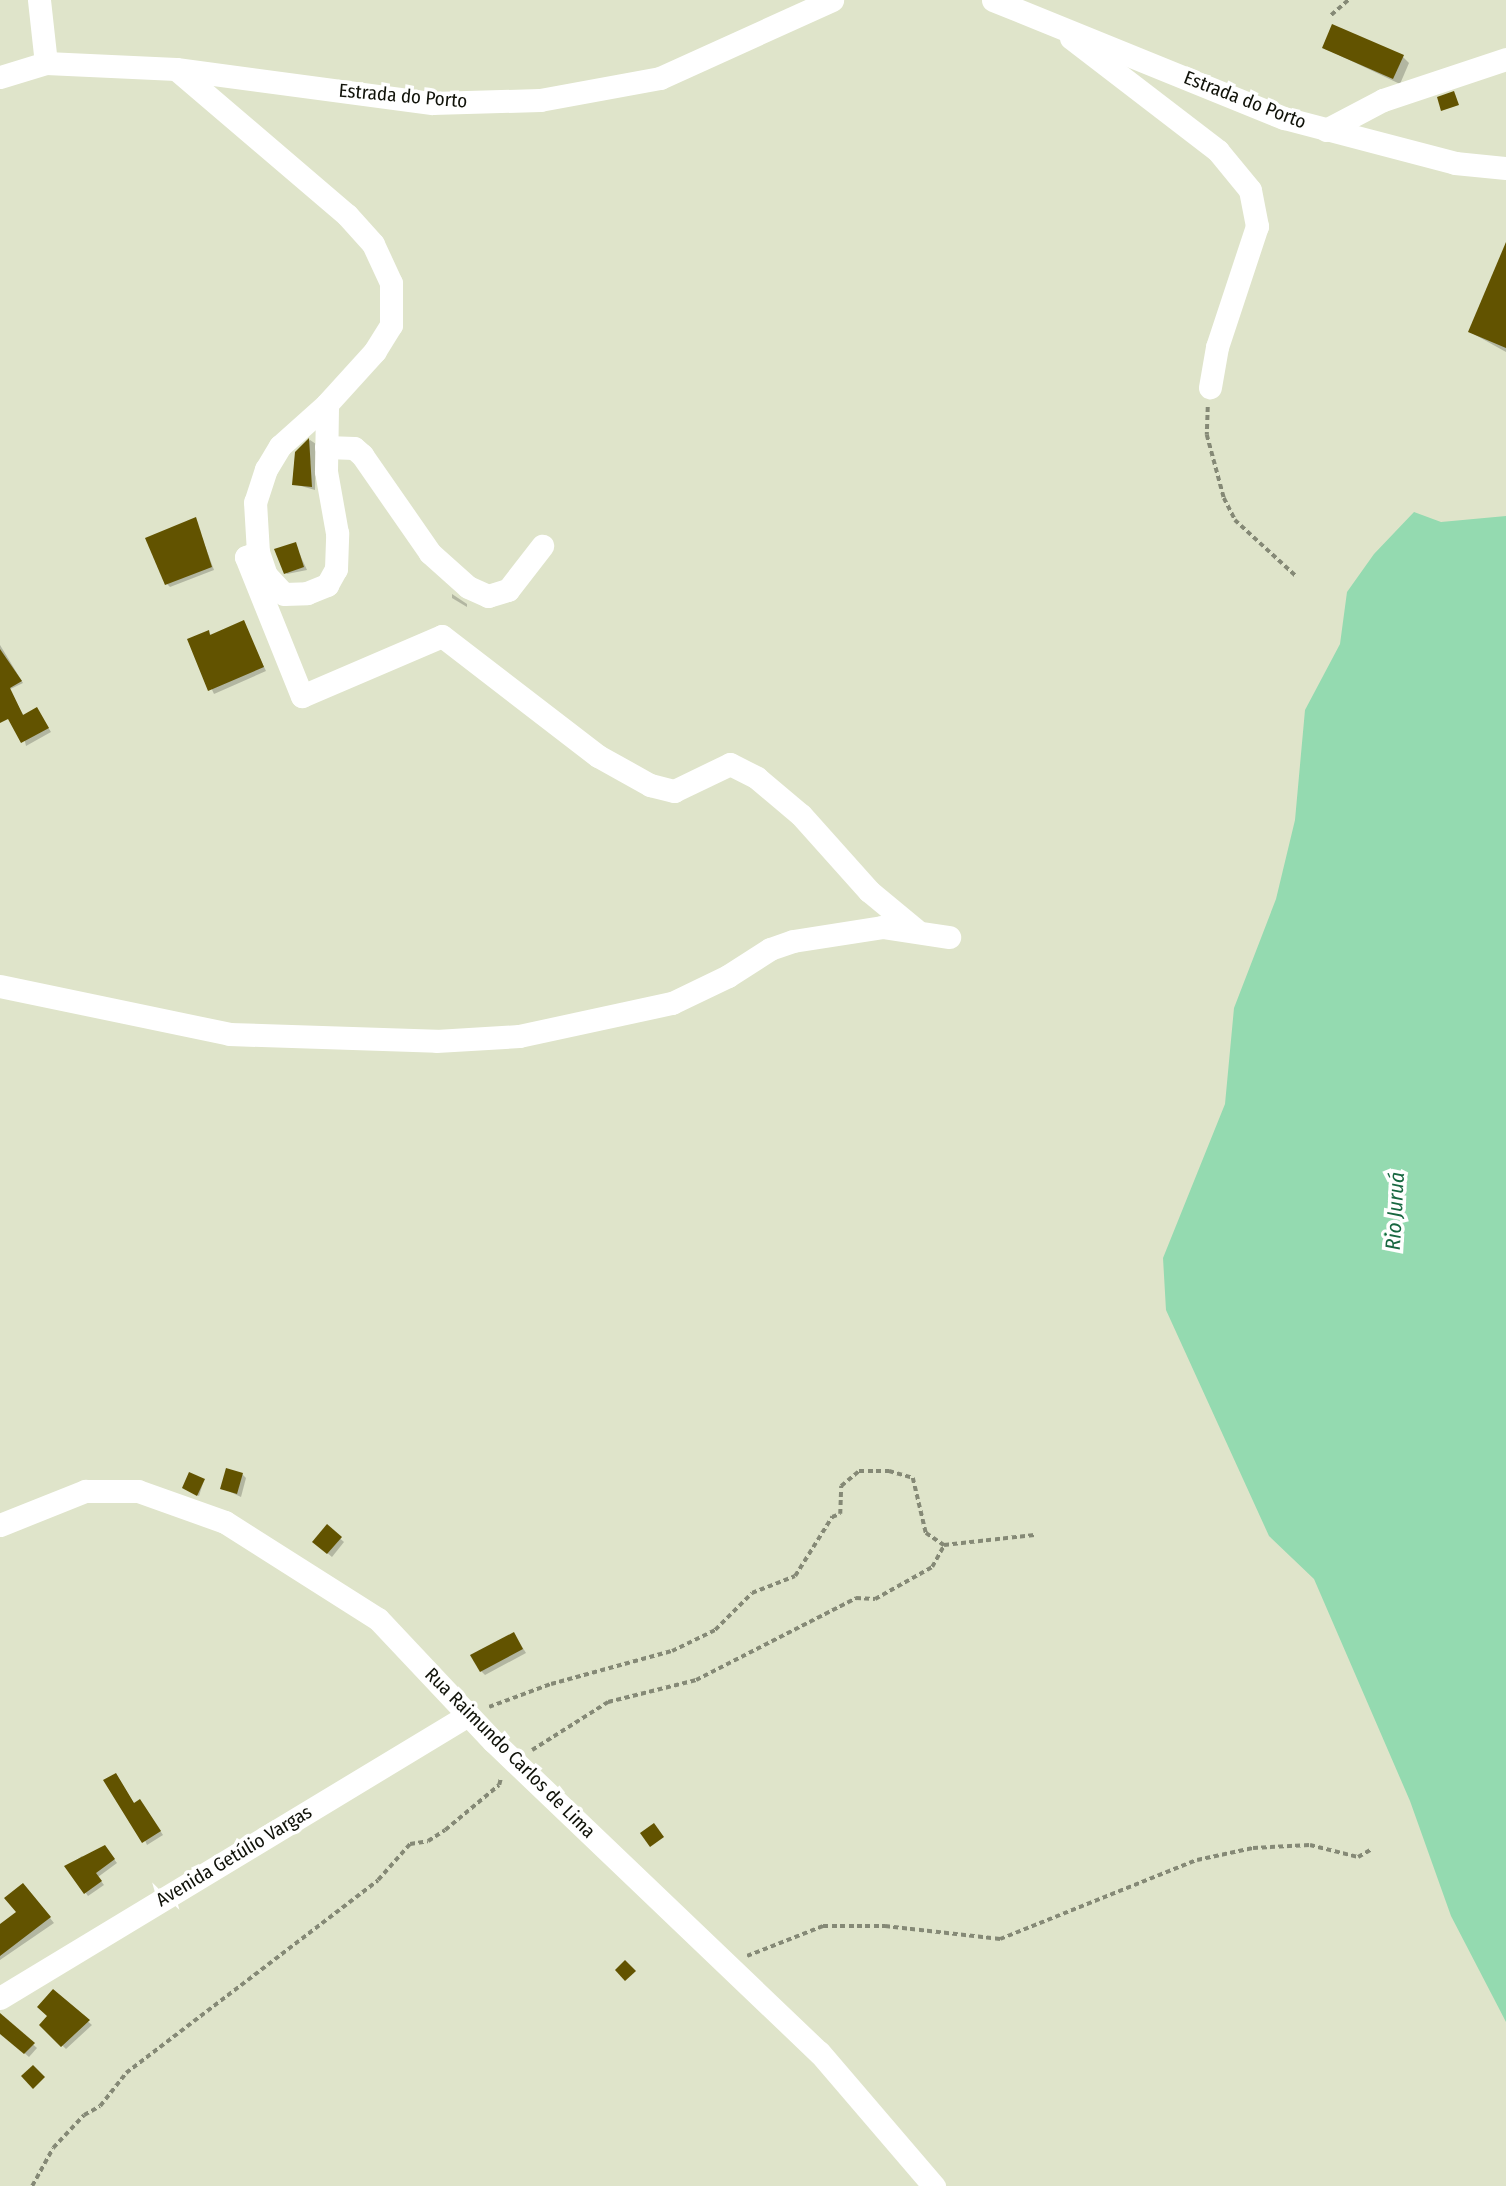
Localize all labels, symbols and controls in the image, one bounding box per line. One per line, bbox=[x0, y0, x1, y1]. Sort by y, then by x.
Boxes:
street label: Estrada do Porto bbox=[1181, 66, 1309, 134]
street label: Estrada do Porto bbox=[338, 79, 468, 113]
water label: Rio Juruá bbox=[1380, 1171, 1410, 1251]
street label: Rua Raimundo Carlos de Lima bbox=[420, 1663, 600, 1843]
street label: Avenida Getúlio Vargas bbox=[152, 1800, 316, 1912]

